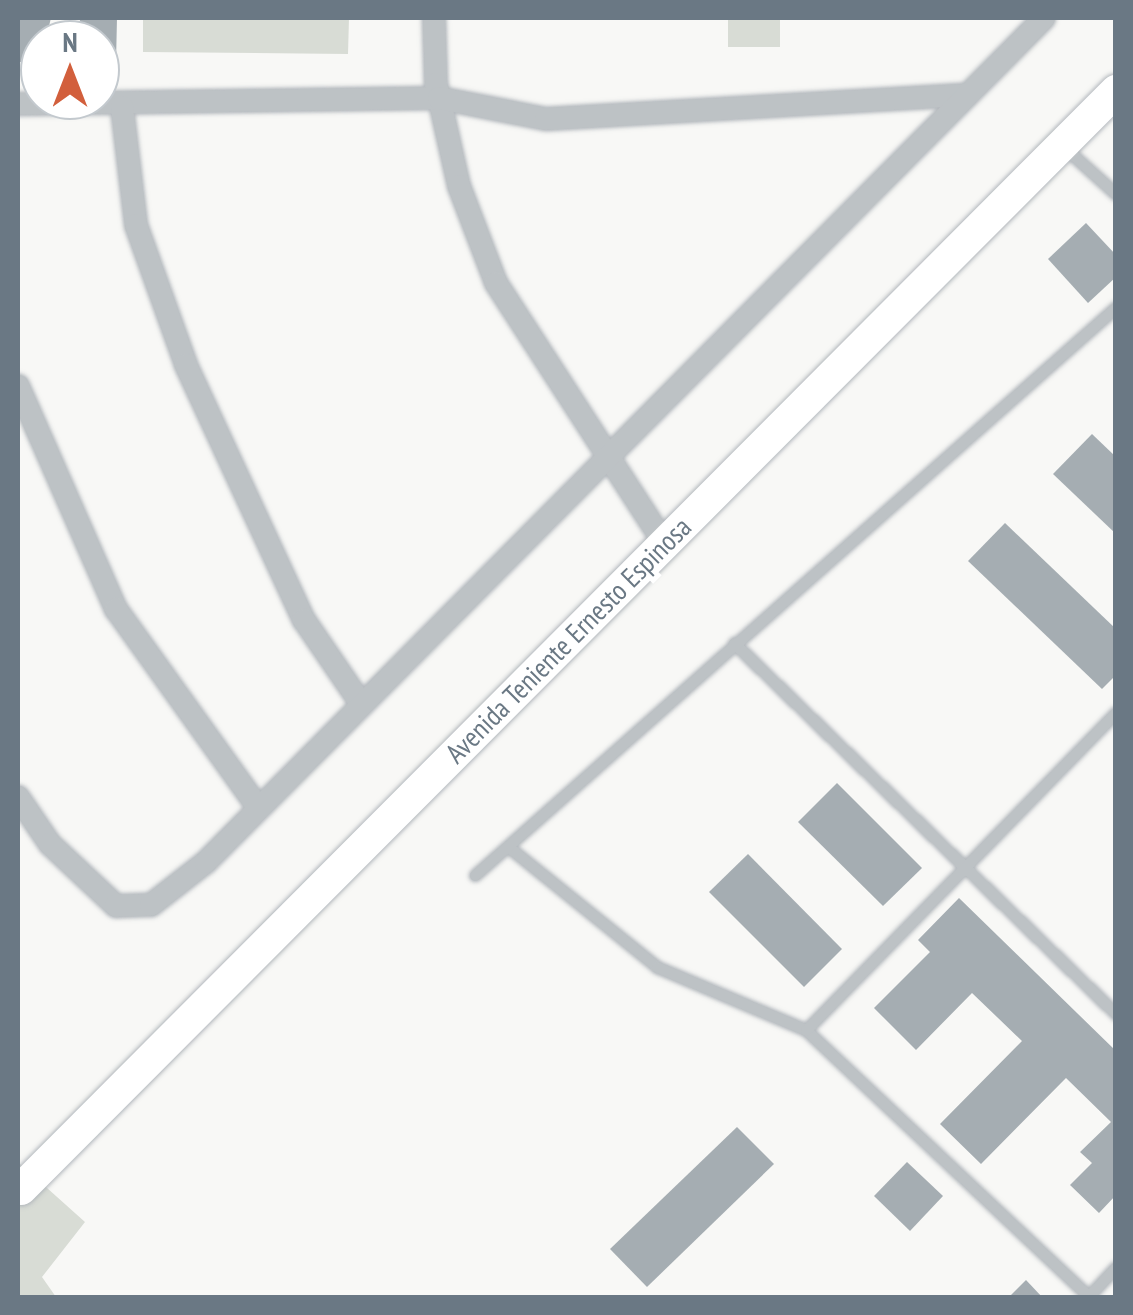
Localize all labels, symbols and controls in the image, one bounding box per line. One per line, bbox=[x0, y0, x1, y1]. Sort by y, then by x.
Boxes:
north arrow bbox=[20, 20, 120, 120]
text: N bbox=[62, 23, 78, 60]
street label: Avenida Teniente Ernesto Espinosa bbox=[438, 510, 698, 770]

